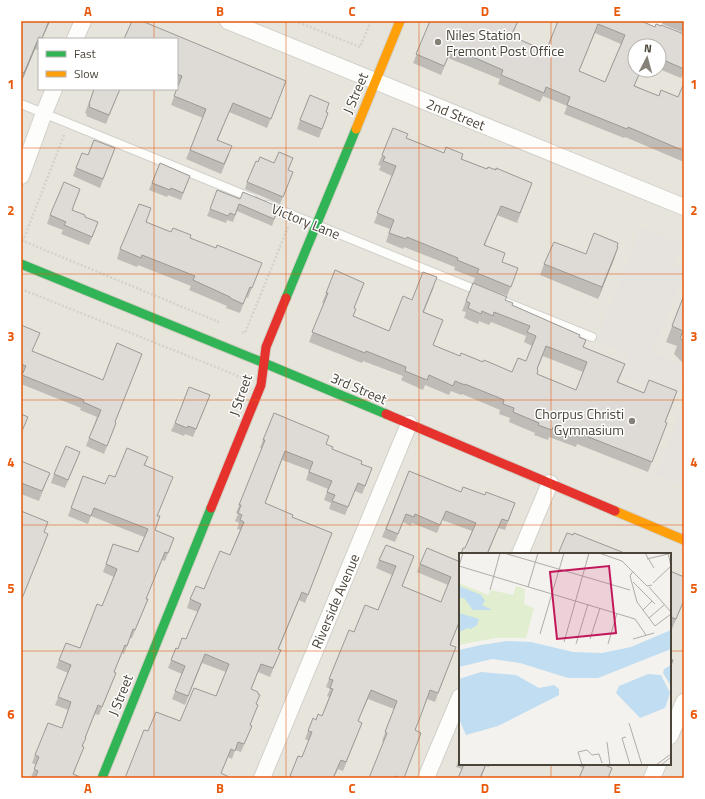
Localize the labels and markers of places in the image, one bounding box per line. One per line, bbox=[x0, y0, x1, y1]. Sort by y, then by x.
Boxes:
place label: Niles Station Fremont Post Office bbox=[446, 24, 564, 61]
marker: Niles Station Fremont Post Office bbox=[433, 37, 443, 47]
place label: Chorpus Christi Gymnasium bbox=[535, 403, 624, 440]
marker: Chorpus Christi Gymnasium bbox=[627, 416, 637, 426]

